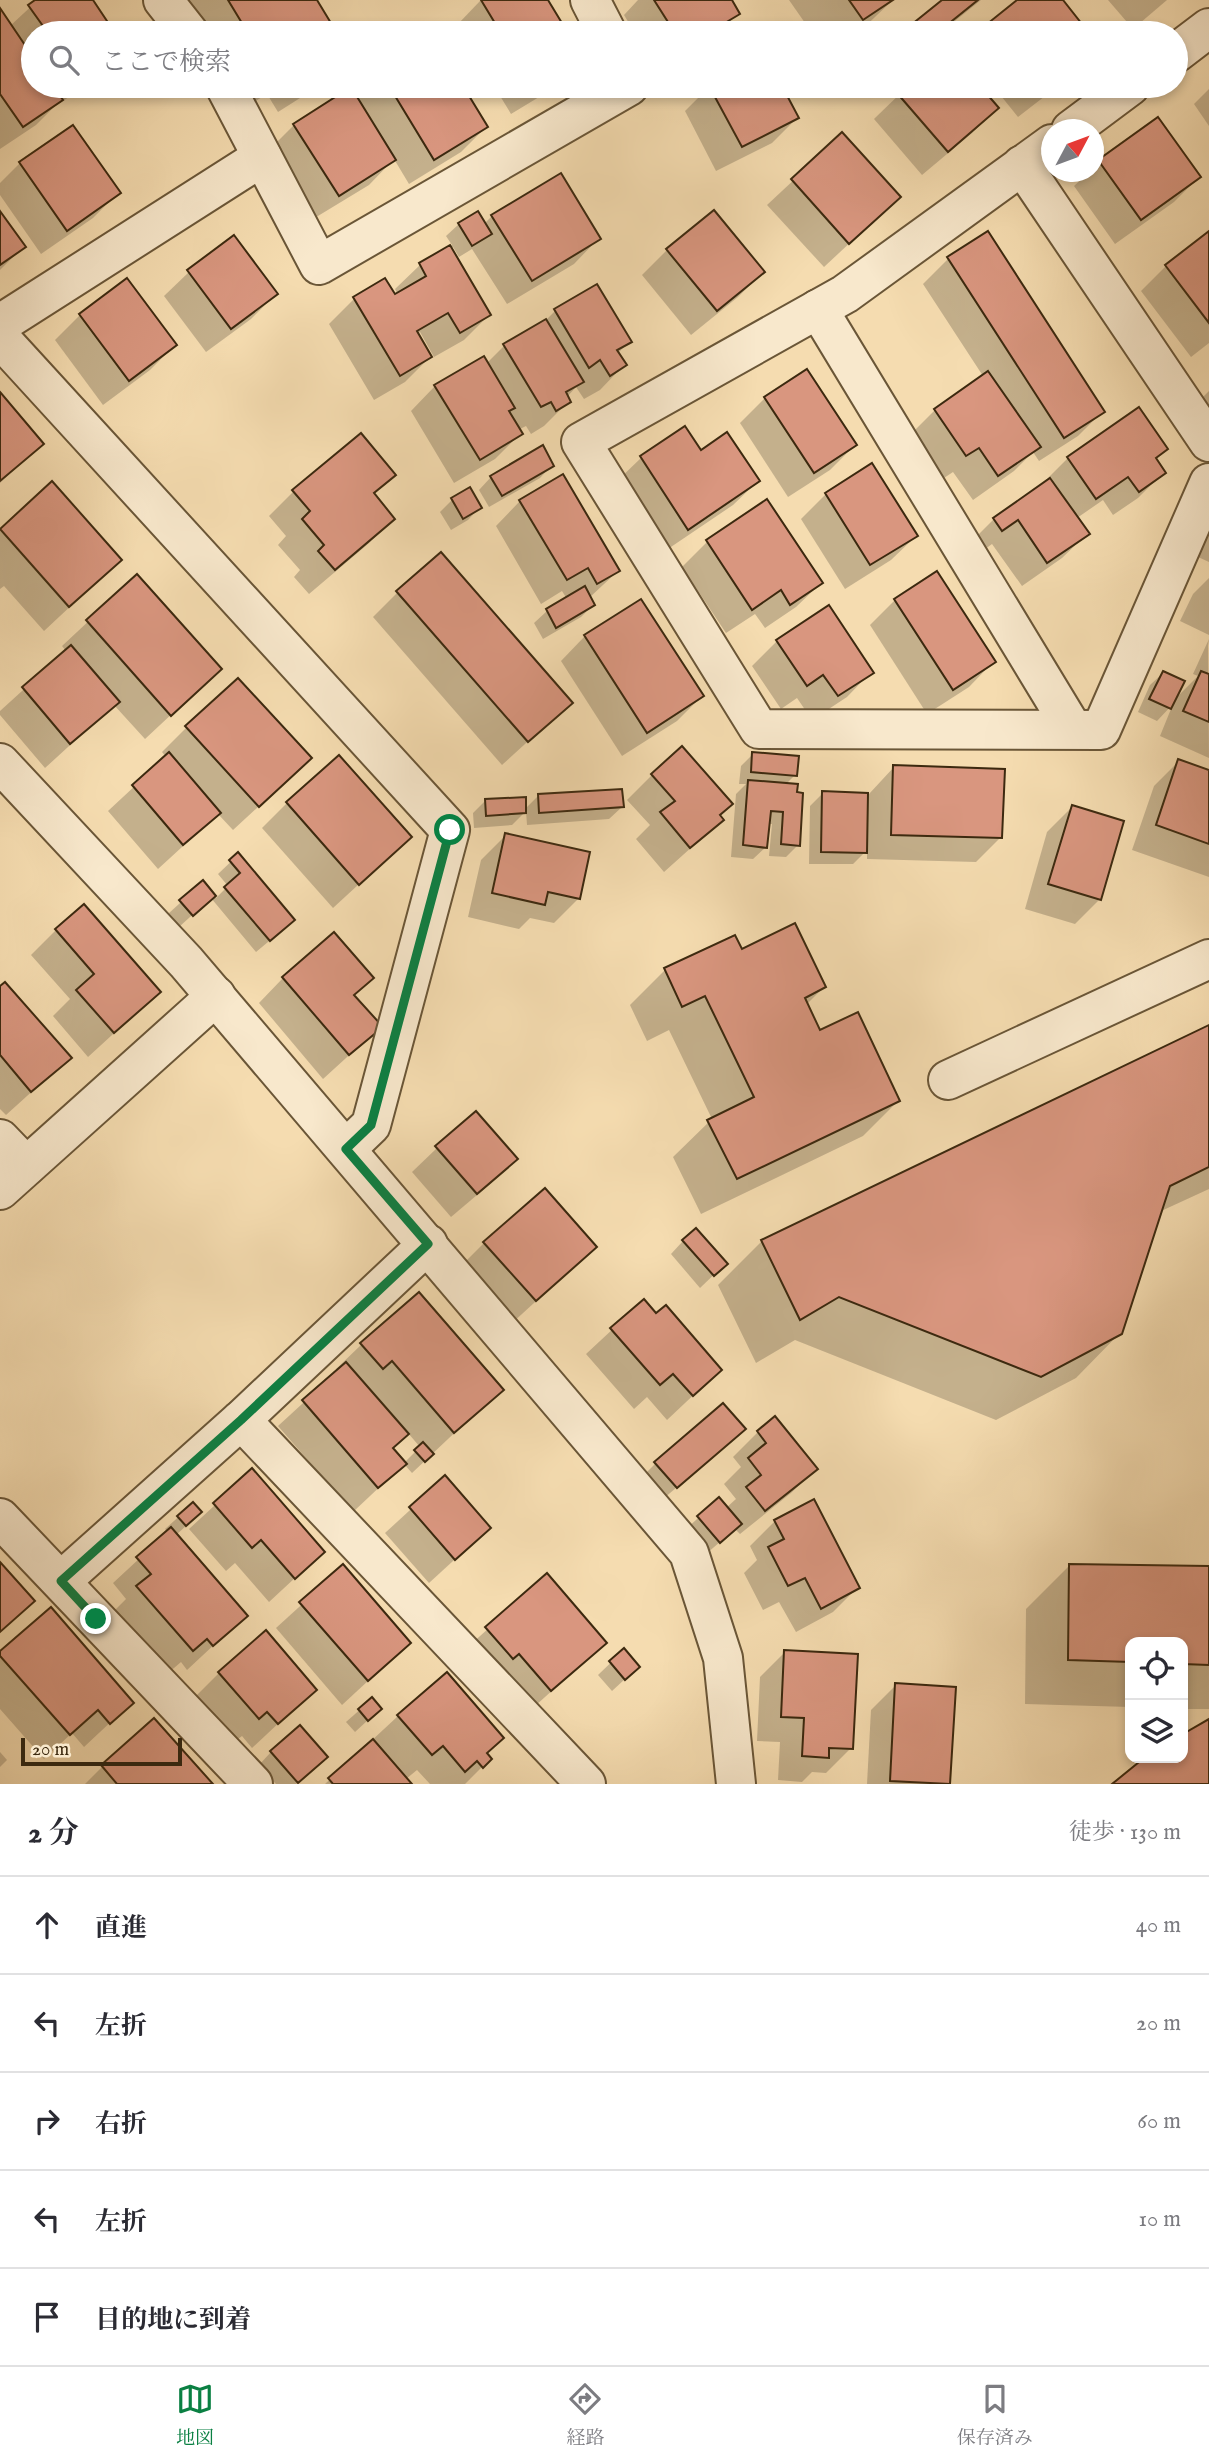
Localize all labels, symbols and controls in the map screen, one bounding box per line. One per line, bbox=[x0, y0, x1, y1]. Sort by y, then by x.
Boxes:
search box bbox=[21, 21, 1188, 98]
icon: search bbox=[45, 41, 83, 79]
text: ここで検索 bbox=[101, 46, 231, 79]
north arrow bbox=[1041, 119, 1104, 182]
route start bbox=[434, 814, 465, 845]
route end bbox=[80, 1603, 111, 1634]
map controls bbox=[1125, 1637, 1188, 1763]
button: locate bbox=[1125, 1637, 1188, 1700]
button: layers bbox=[1125, 1700, 1188, 1763]
scale bar bbox=[21, 1735, 182, 1767]
text: 20 m bbox=[32, 1738, 69, 1762]
text: 2 分 bbox=[28, 1815, 79, 1853]
text: 徒歩 · 130 m bbox=[1069, 1818, 1181, 1847]
icon: ahead bbox=[28, 1906, 66, 1944]
text: 40 m bbox=[1136, 1911, 1181, 1940]
text: 直進 bbox=[95, 1912, 147, 1945]
icon: left bbox=[28, 2004, 66, 2042]
text: 20 m bbox=[1136, 2009, 1181, 2038]
text: 左折 bbox=[95, 2010, 147, 2043]
icon: right bbox=[28, 2102, 66, 2140]
text: 60 m bbox=[1137, 2107, 1181, 2136]
text: 右折 bbox=[95, 2108, 147, 2141]
icon: left bbox=[28, 2200, 66, 2238]
text: 10 m bbox=[1138, 2205, 1181, 2234]
text: 左折 bbox=[95, 2206, 147, 2239]
icon: arrive bbox=[28, 2298, 66, 2336]
text: 目的地に到着 bbox=[95, 2304, 251, 2337]
tab: 地図 bbox=[176, 2380, 214, 2451]
tab: 経路 bbox=[566, 2380, 605, 2451]
tab: 保存済み bbox=[957, 2380, 1033, 2451]

